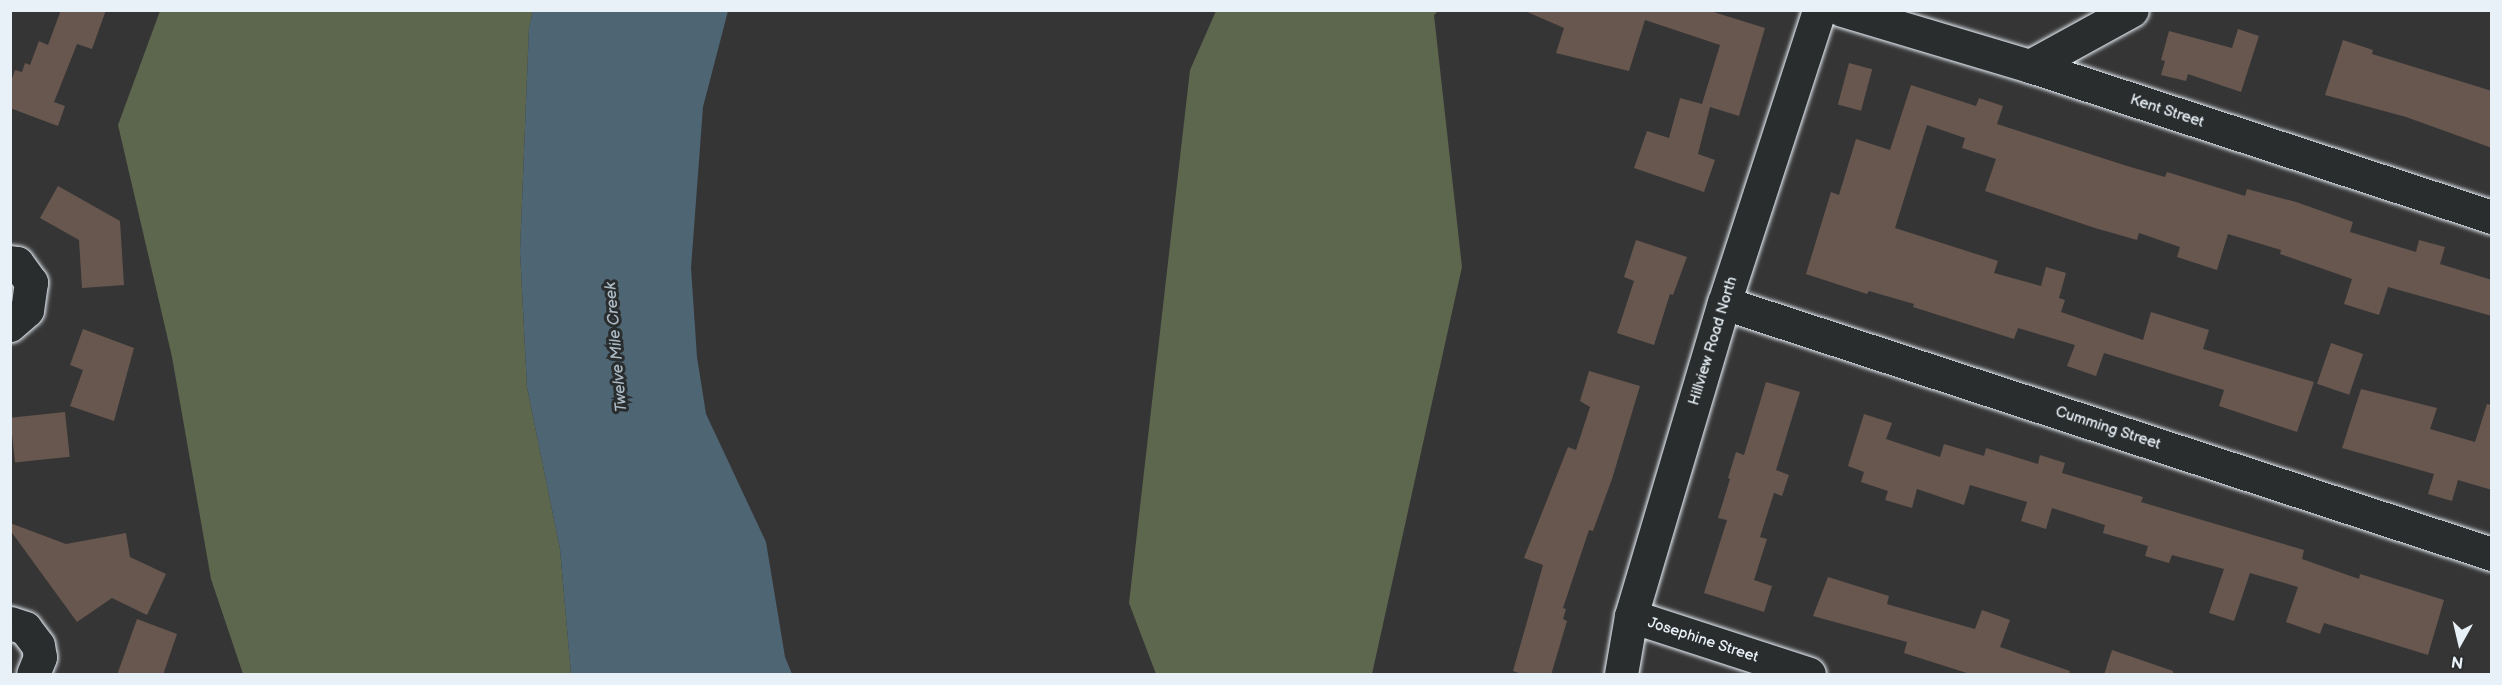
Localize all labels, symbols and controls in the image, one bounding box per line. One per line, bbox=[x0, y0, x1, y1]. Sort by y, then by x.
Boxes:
street label: Kent Street bbox=[2128, 91, 2206, 131]
street label: Hillview Road North bbox=[1685, 275, 1741, 407]
water label: Twelve Mile Creek bbox=[602, 281, 632, 413]
street label: Cumming Street bbox=[2053, 402, 2163, 454]
north arrow bbox=[2430, 613, 2490, 673]
street label: Josephine Street bbox=[1645, 614, 1761, 666]
text: N bbox=[2450, 651, 2465, 672]

